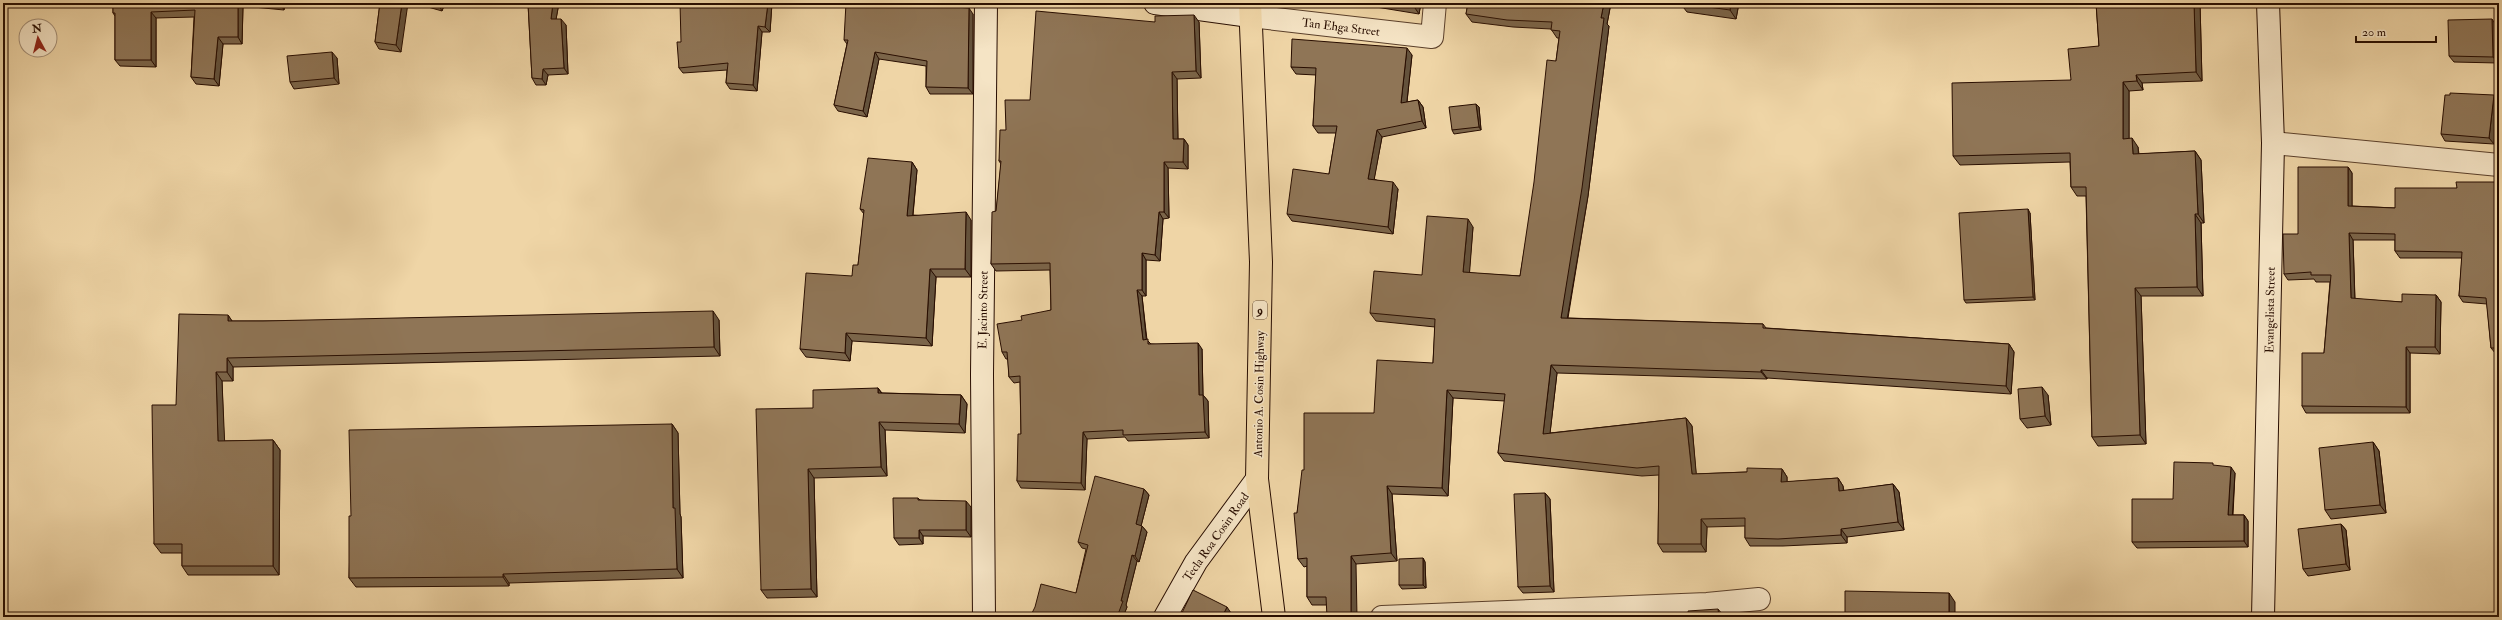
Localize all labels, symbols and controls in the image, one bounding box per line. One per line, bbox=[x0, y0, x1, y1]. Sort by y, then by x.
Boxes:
street label: Tan Ehga Street bbox=[1301, 15, 1381, 40]
north arrow bbox=[18, 18, 58, 58]
scale bar bbox=[2356, 18, 2436, 44]
text: N bbox=[30, 21, 44, 36]
text: 20 m bbox=[2362, 25, 2387, 40]
street label: Evangelista Street bbox=[2262, 267, 2279, 353]
street label: E. Jacinto Street bbox=[975, 271, 992, 349]
road number: 9 bbox=[1253, 301, 1267, 319]
street label: Antonio A. Cosin Highway bbox=[1251, 330, 1268, 458]
street label: Tecla Roa Cosin Road bbox=[1180, 490, 1253, 585]

